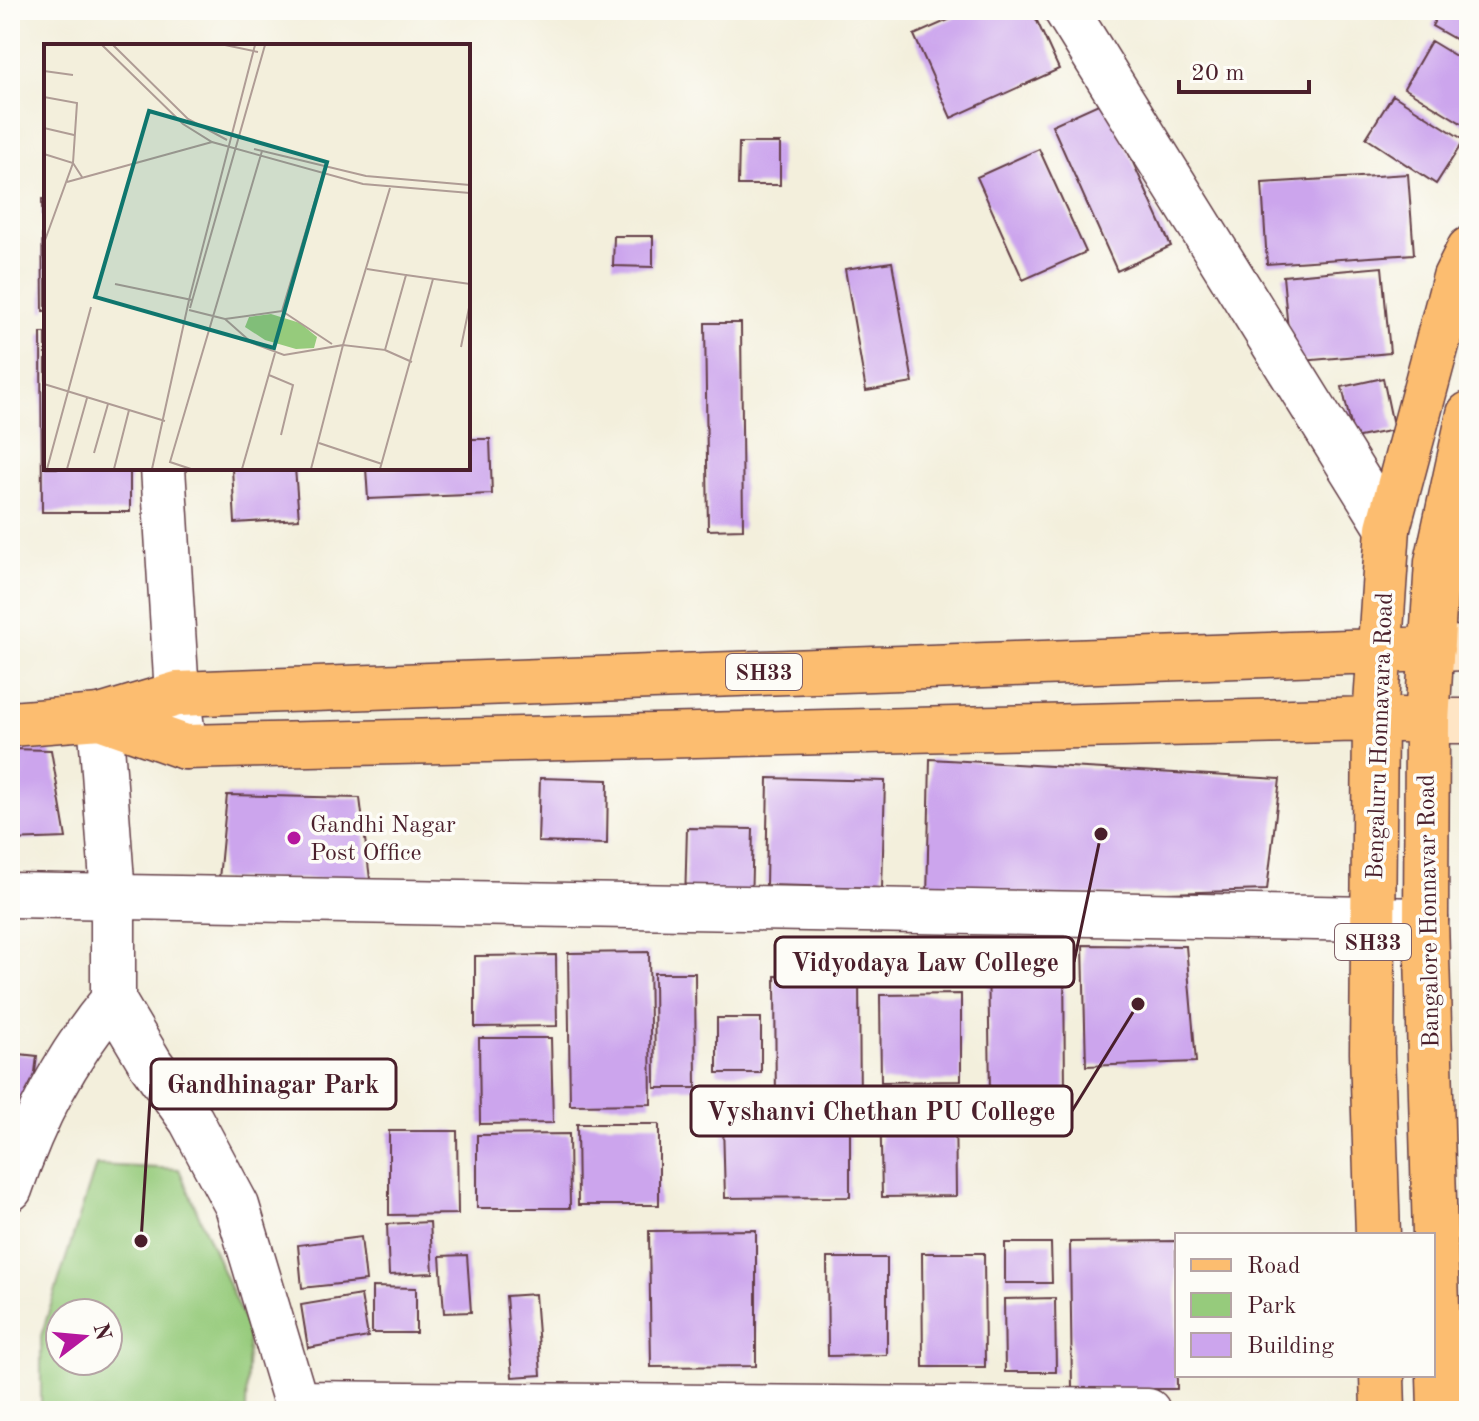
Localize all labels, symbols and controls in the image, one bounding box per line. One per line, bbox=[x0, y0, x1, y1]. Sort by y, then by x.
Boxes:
inset map bbox=[44, 44, 470, 470]
scale bar bbox=[1179, 44, 1309, 94]
text: 20 m bbox=[1191, 62, 1245, 86]
street label: Bengaluru Honnavara Road bbox=[1364, 592, 1398, 880]
road number: SH33 bbox=[726, 654, 802, 690]
street label: Bangalore Honnavar Road bbox=[1416, 774, 1444, 1048]
place label: Gandhi Nagar Post Office bbox=[310, 814, 456, 866]
marker: Gandhi Nagar Post Office bbox=[285, 829, 303, 847]
road number: SH33 bbox=[1335, 924, 1411, 960]
callout: Vidyodaya Law College bbox=[775, 937, 1074, 987]
text: Vidyodaya Law College bbox=[791, 951, 1059, 977]
callout: Gandhinagar Park bbox=[151, 1059, 396, 1109]
text: Gandhinagar Park bbox=[167, 1073, 380, 1099]
callout: Vyshanvi Chethan PU College bbox=[691, 1086, 1072, 1136]
text: Vyshanvi Chethan PU College bbox=[707, 1100, 1055, 1126]
legend bbox=[1175, 1233, 1435, 1377]
text: Road bbox=[1247, 1255, 1300, 1279]
text: Park bbox=[1247, 1295, 1296, 1319]
north arrow bbox=[44, 1297, 124, 1377]
text: N bbox=[88, 1321, 114, 1343]
text: Building bbox=[1247, 1335, 1334, 1359]

